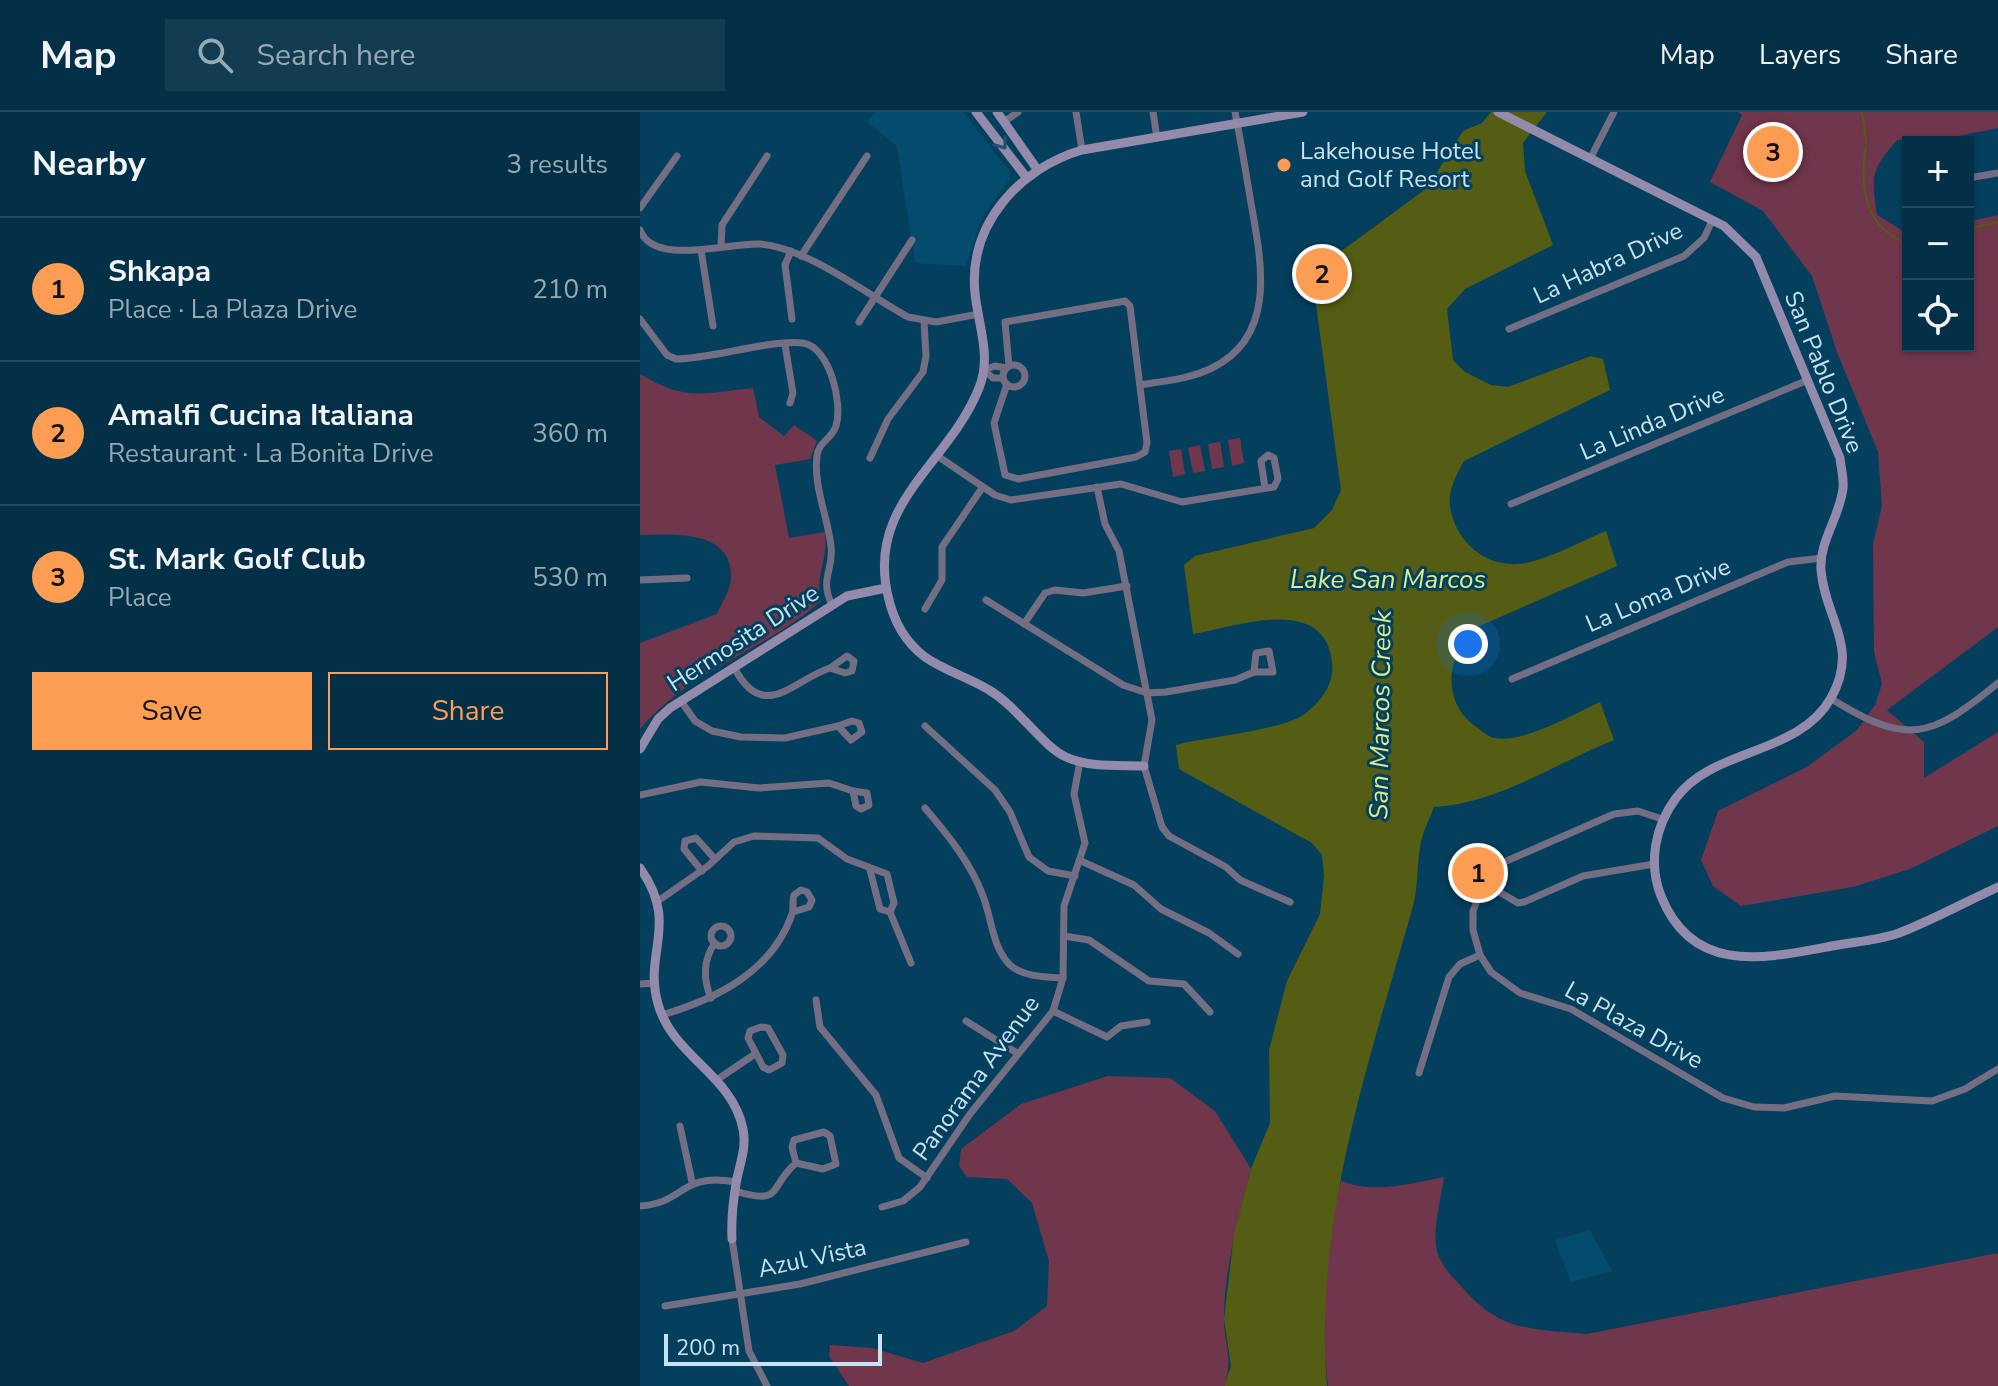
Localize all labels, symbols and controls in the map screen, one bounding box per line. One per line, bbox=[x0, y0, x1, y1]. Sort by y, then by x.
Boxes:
search box bbox=[165, 19, 725, 91]
text: Map bbox=[40, 30, 117, 81]
icon: search bbox=[193, 33, 237, 77]
text: Search here bbox=[257, 35, 416, 76]
text: Map bbox=[1660, 36, 1715, 74]
text: Layers bbox=[1759, 36, 1841, 74]
text: Share bbox=[1885, 36, 1958, 74]
pin: 3 bbox=[1747, 122, 1799, 182]
one-way arrow bbox=[992, 135, 1007, 150]
place label: Lakehouse Hotel and Golf Resort bbox=[1300, 135, 1481, 195]
map controls bbox=[1902, 136, 1974, 352]
button: + bbox=[1902, 136, 1974, 208]
text: Nearby bbox=[32, 141, 146, 187]
text: 3 results bbox=[507, 147, 608, 182]
marker: Lakehouse Hotel and Golf Resort bbox=[1275, 156, 1293, 174]
button: − bbox=[1902, 208, 1974, 280]
street label: La Habra Drive bbox=[1528, 214, 1688, 312]
pin: 2 bbox=[1296, 244, 1348, 304]
text: Shkapa bbox=[108, 251, 211, 292]
text: 1 bbox=[50, 272, 66, 307]
text: 210 m bbox=[532, 272, 608, 307]
button: locate bbox=[1902, 280, 1974, 352]
street label: San Pablo Drive bbox=[1777, 286, 1871, 458]
text: Place · La Plaza Drive bbox=[108, 292, 357, 327]
street label: La Linda Drive bbox=[1575, 378, 1729, 468]
text: Amalfi Cucina Italiana bbox=[108, 395, 414, 436]
text: 2 bbox=[50, 416, 66, 451]
text: 360 m bbox=[532, 416, 608, 451]
text: Restaurant · La Bonita Drive bbox=[108, 436, 434, 471]
text: St. Mark Golf Club bbox=[108, 539, 366, 580]
street label: La Loma Drive bbox=[1581, 550, 1735, 640]
text: 3 bbox=[50, 560, 66, 595]
text: 530 m bbox=[532, 560, 608, 595]
water label: Lake San Marcos bbox=[1290, 562, 1486, 597]
street label: Hermosita Drive bbox=[661, 577, 825, 699]
text: Place bbox=[108, 580, 172, 615]
water label: San Marcos Creek bbox=[1361, 609, 1400, 820]
your location bbox=[1448, 624, 1488, 664]
button: Save bbox=[32, 672, 312, 750]
button: Share bbox=[328, 672, 608, 750]
pin: 1 bbox=[1452, 843, 1504, 903]
street label: La Plaza Drive bbox=[1559, 974, 1709, 1076]
street label: Panorama Avenue bbox=[905, 989, 1047, 1167]
street label: Azul Vista bbox=[755, 1231, 869, 1285]
scale bar bbox=[664, 1330, 882, 1366]
text: 200 m bbox=[676, 1333, 740, 1363]

